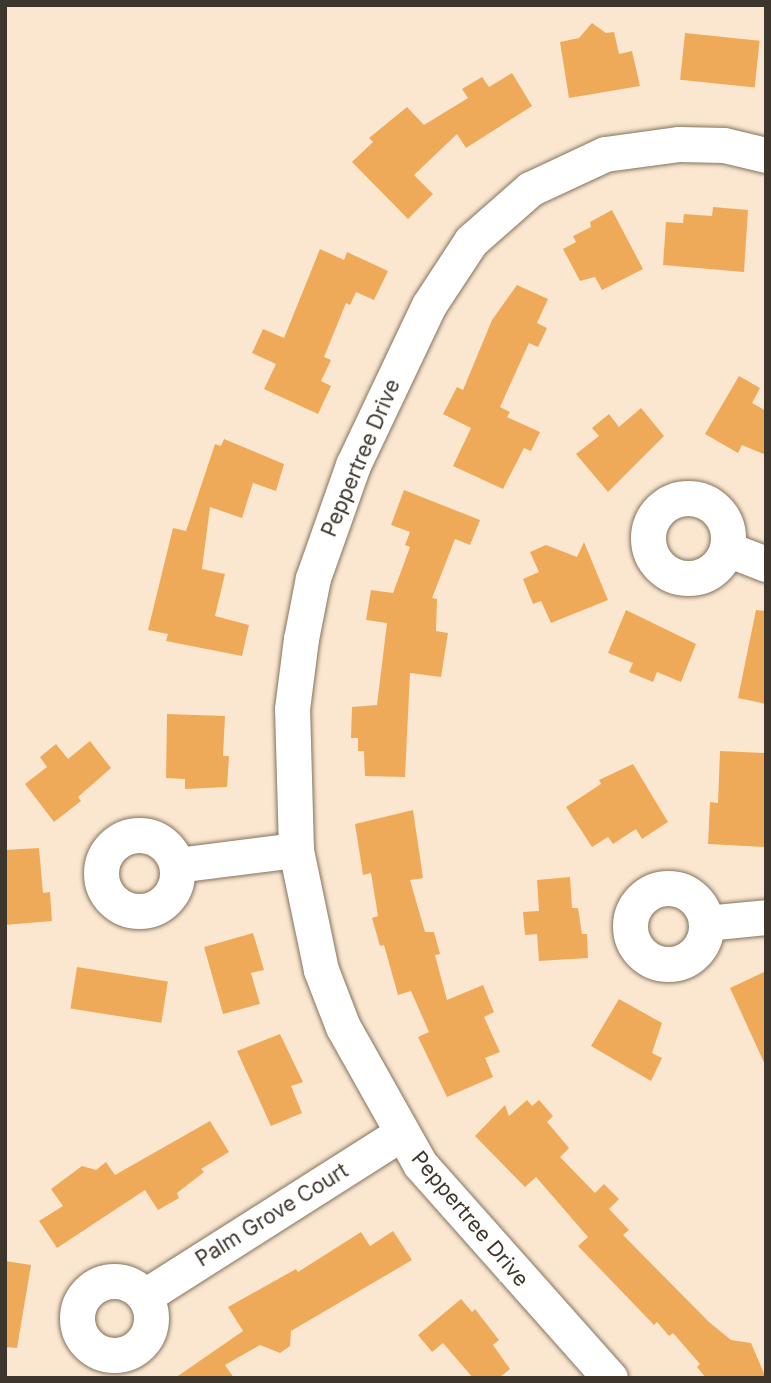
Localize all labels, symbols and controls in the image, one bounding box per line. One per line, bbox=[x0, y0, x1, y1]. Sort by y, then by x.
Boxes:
street label: Peppertree Drive bbox=[316, 375, 406, 541]
street label: Peppertree Drive bbox=[406, 1146, 534, 1292]
street label: Palm Grove Court bbox=[191, 1158, 353, 1272]

